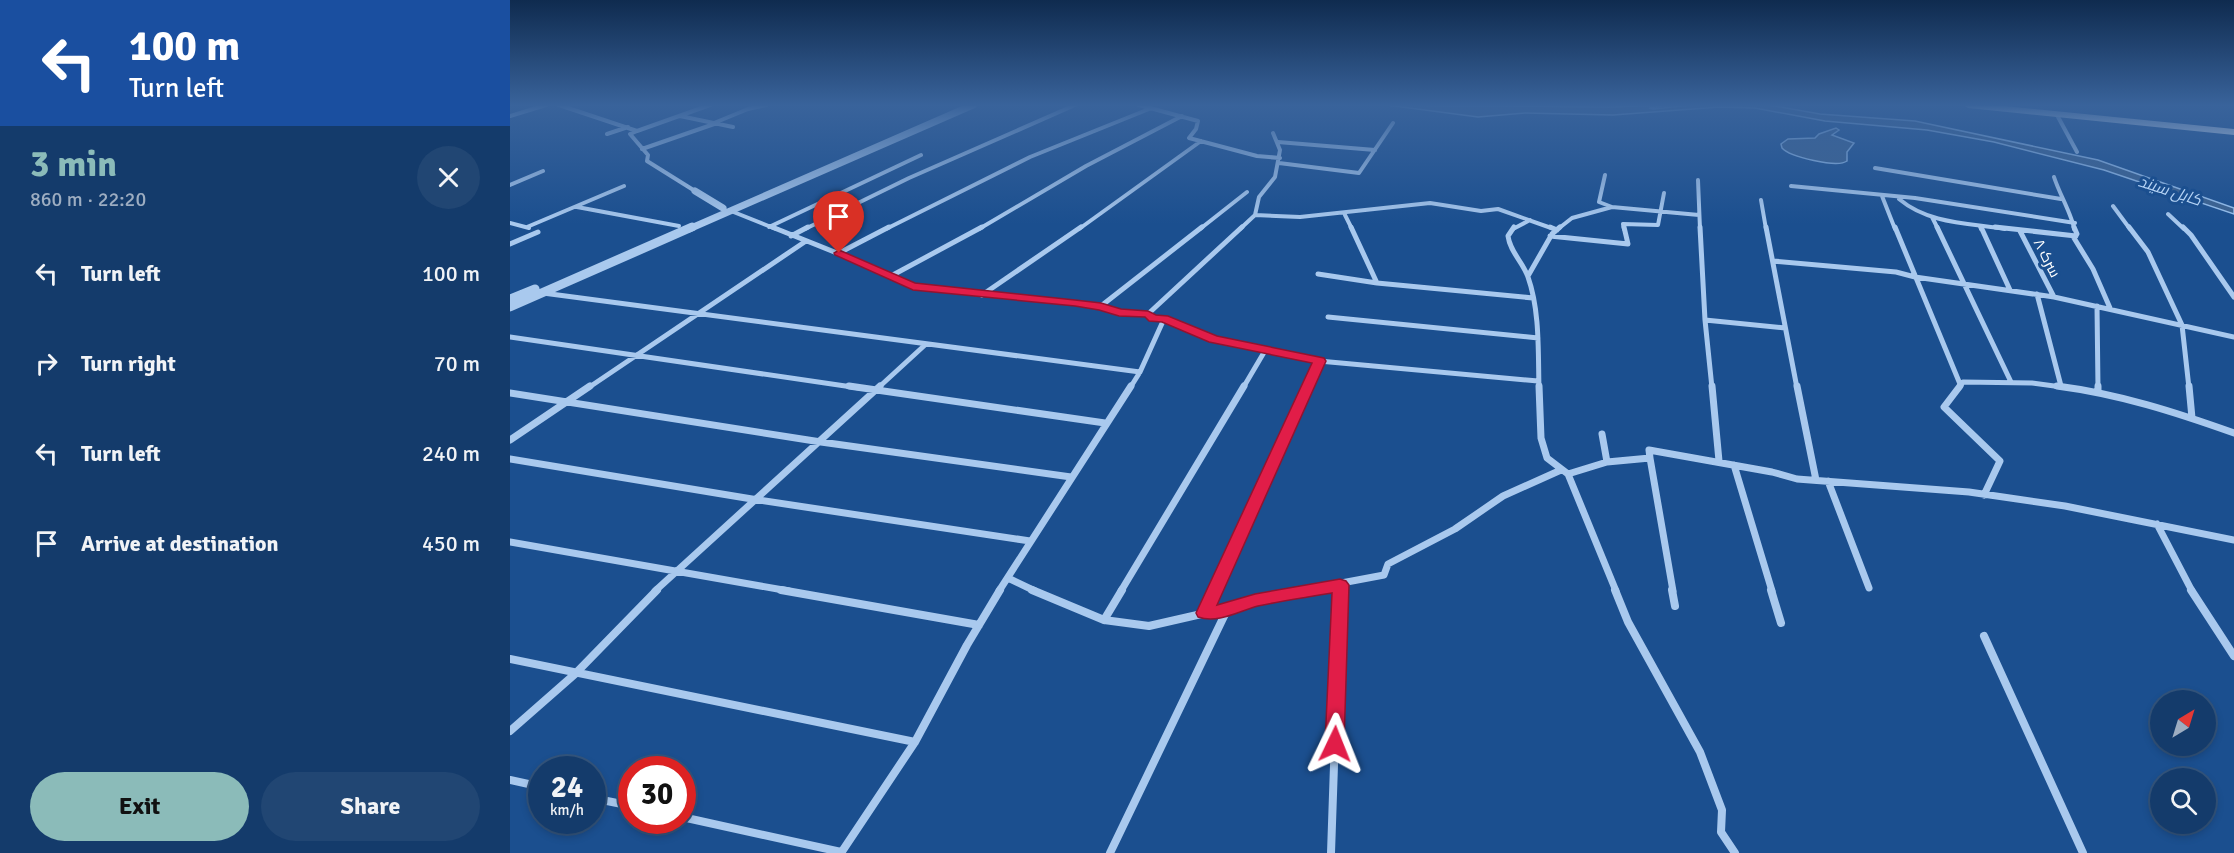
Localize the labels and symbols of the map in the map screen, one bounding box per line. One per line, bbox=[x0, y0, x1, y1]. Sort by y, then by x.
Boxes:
water label: کابل سيند bbox=[2136, 171, 2204, 210]
pin bbox=[813, 191, 864, 253]
street label: سرک ۸ bbox=[2030, 236, 2064, 280]
north arrow bbox=[2150, 690, 2216, 756]
position arrow bbox=[1303, 712, 1367, 776]
speed limit sign: 30 bbox=[618, 756, 696, 834]

